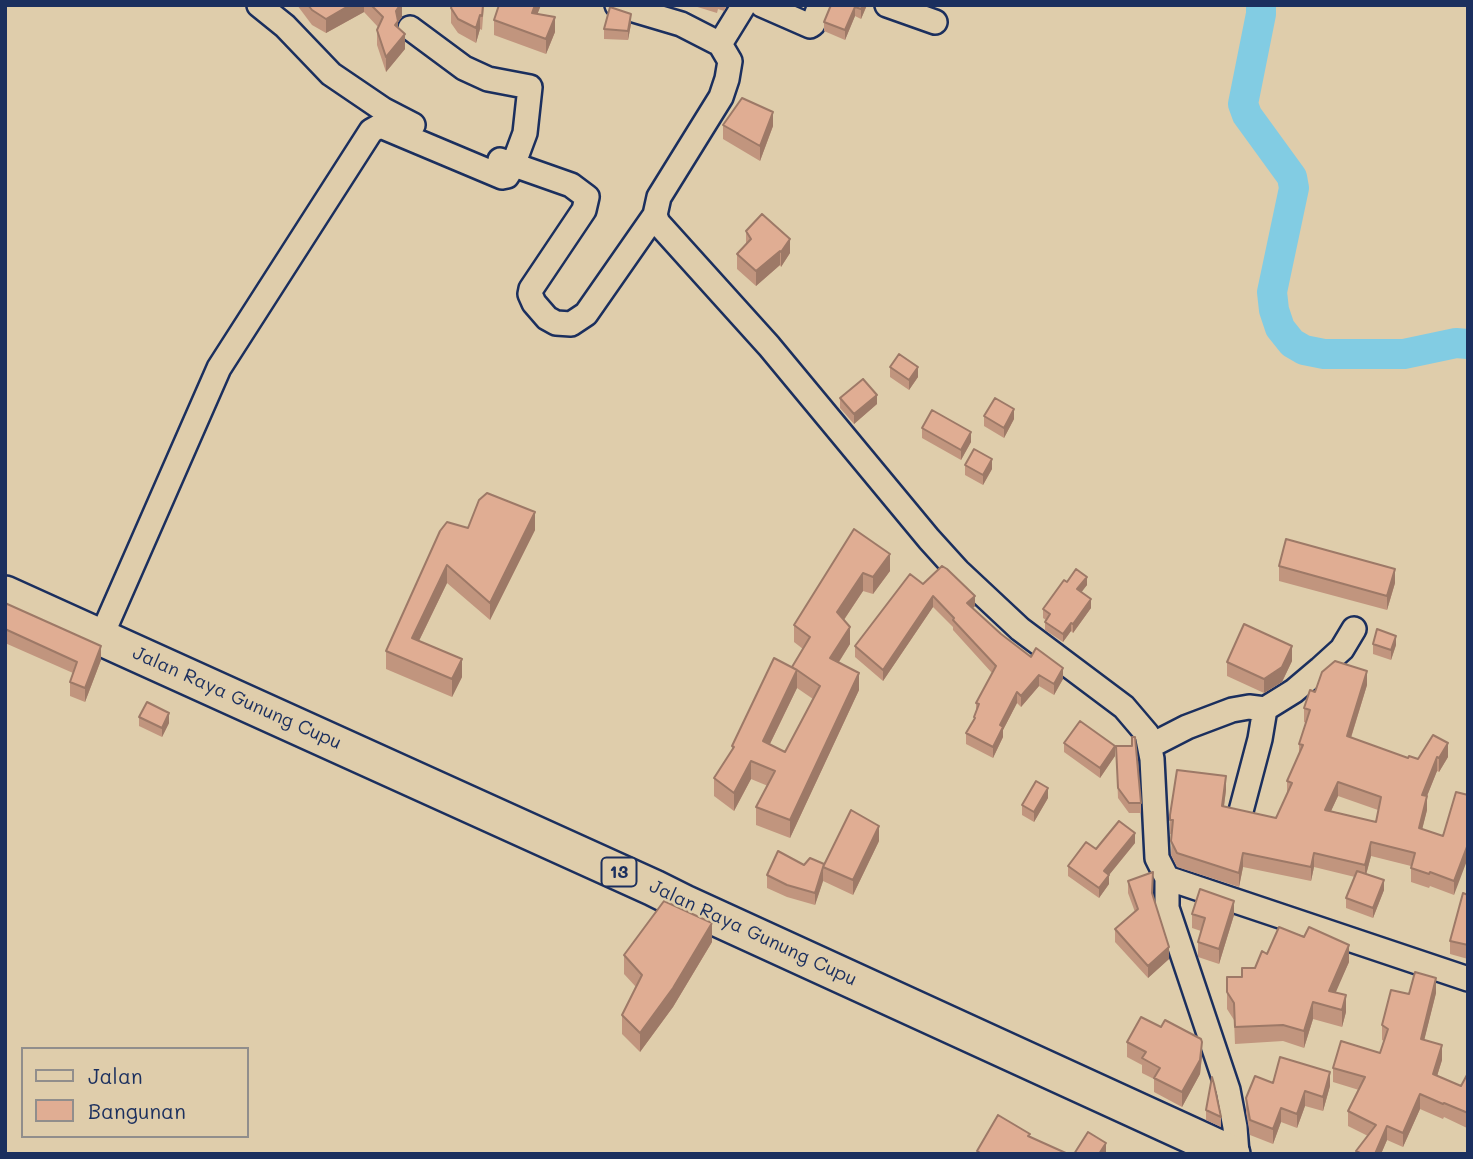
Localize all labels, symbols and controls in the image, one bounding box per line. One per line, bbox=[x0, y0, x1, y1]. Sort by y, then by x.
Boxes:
street label: Jalan Raya Gunung Cupu bbox=[129, 642, 345, 754]
road number: 13 bbox=[602, 858, 636, 886]
street label: Jalan Raya Gunung Cupu bbox=[646, 875, 860, 991]
legend bbox=[21, 1047, 248, 1138]
text: Jalan bbox=[88, 1062, 143, 1089]
text: Bangunan bbox=[88, 1097, 186, 1124]

